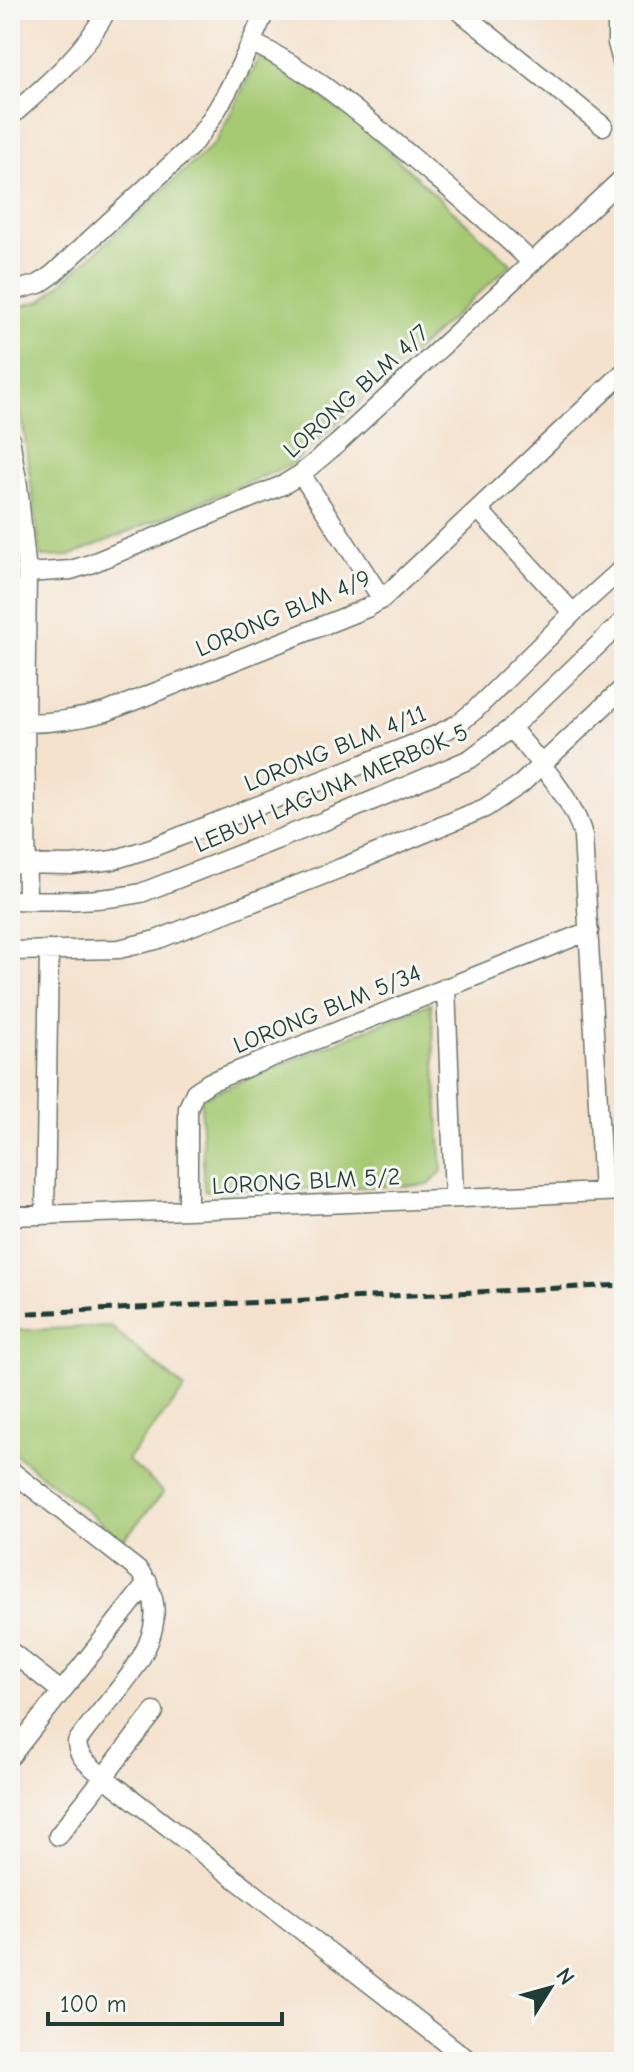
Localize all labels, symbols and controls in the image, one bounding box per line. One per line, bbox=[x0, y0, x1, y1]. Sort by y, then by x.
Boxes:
street label: LORONG BLM 4/7 bbox=[278, 318, 434, 464]
street label: LORONG BLM 4/9 bbox=[191, 564, 375, 662]
street label: LORONG BLM 4/11 bbox=[240, 699, 430, 797]
street label: LEBUH LAGUNA MERBOK 5 bbox=[190, 718, 472, 858]
street label: LORONG BLM 5/34 bbox=[229, 959, 425, 1059]
street label: LORONG BLM 5/2 bbox=[211, 1162, 401, 1200]
north arrow bbox=[510, 1948, 590, 2028]
text: N bbox=[550, 1963, 580, 1990]
scale bar bbox=[48, 1976, 282, 2026]
text: 100 m bbox=[60, 1990, 127, 2018]

